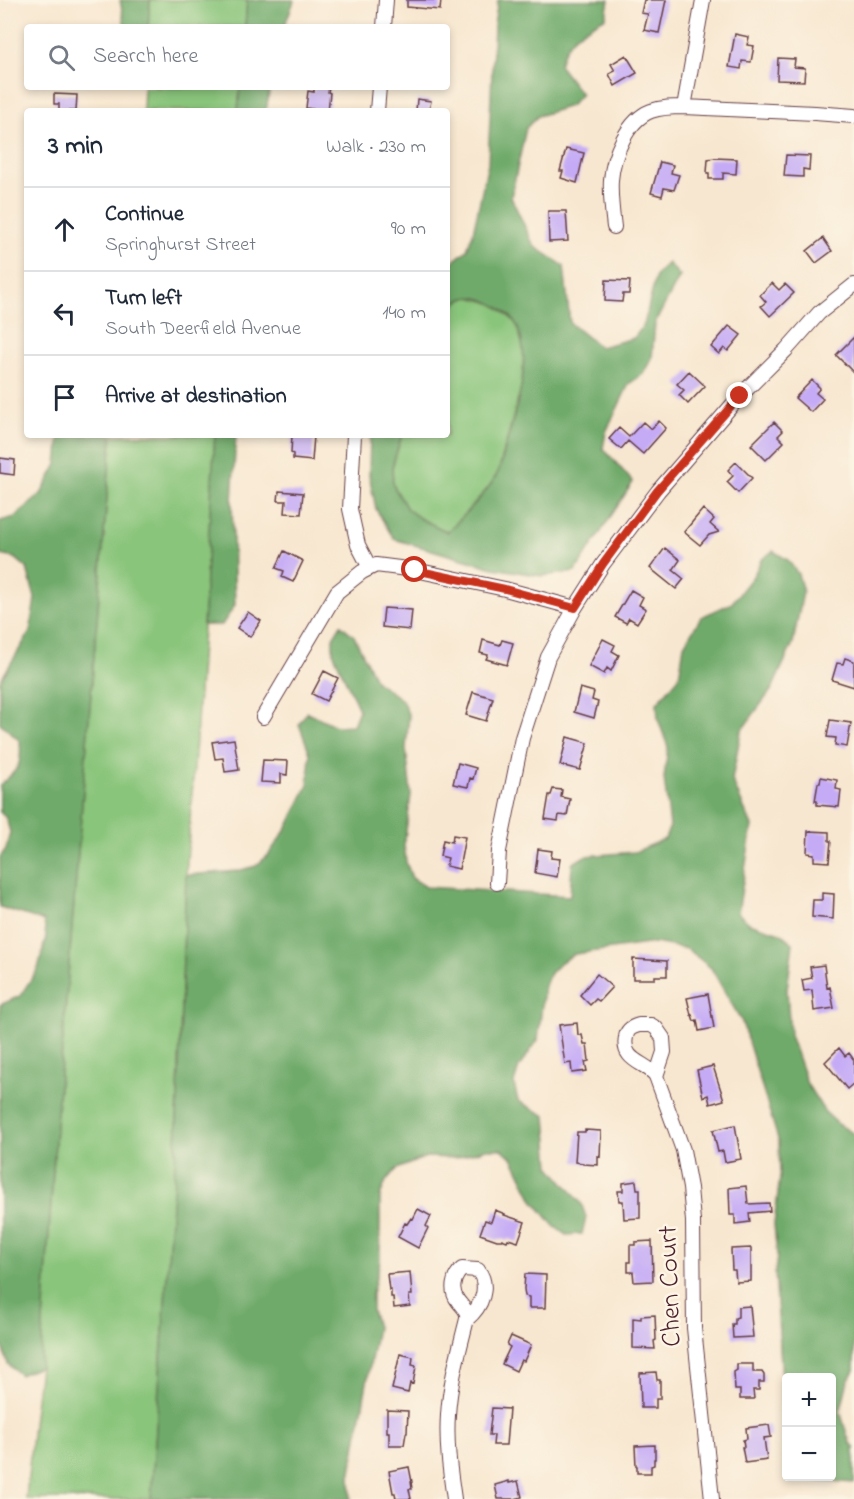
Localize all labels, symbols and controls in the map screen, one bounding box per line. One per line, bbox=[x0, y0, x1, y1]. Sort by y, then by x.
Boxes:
search box bbox=[24, 24, 450, 90]
icon: search bbox=[45, 41, 78, 74]
text: Search here bbox=[93, 41, 198, 73]
text: 3 min bbox=[48, 128, 103, 166]
text: Walk · 230 m bbox=[326, 133, 426, 162]
text: Continue bbox=[105, 199, 184, 231]
icon: ahead bbox=[48, 213, 81, 246]
text: 90 m bbox=[391, 215, 426, 244]
text: Springhurst Street bbox=[105, 231, 256, 260]
text: Turn left bbox=[105, 283, 182, 315]
icon: left bbox=[48, 297, 81, 330]
text: 140 m bbox=[382, 299, 426, 328]
text: South Deerfield Avenue bbox=[105, 315, 301, 344]
icon: arrive bbox=[48, 381, 81, 414]
text: Arrive at destination bbox=[105, 381, 287, 413]
route end bbox=[726, 382, 752, 408]
route start bbox=[401, 556, 427, 582]
street label: Chen Court bbox=[649, 1225, 693, 1347]
map controls bbox=[782, 1373, 836, 1481]
button: + bbox=[782, 1373, 836, 1427]
button: − bbox=[782, 1427, 836, 1481]

